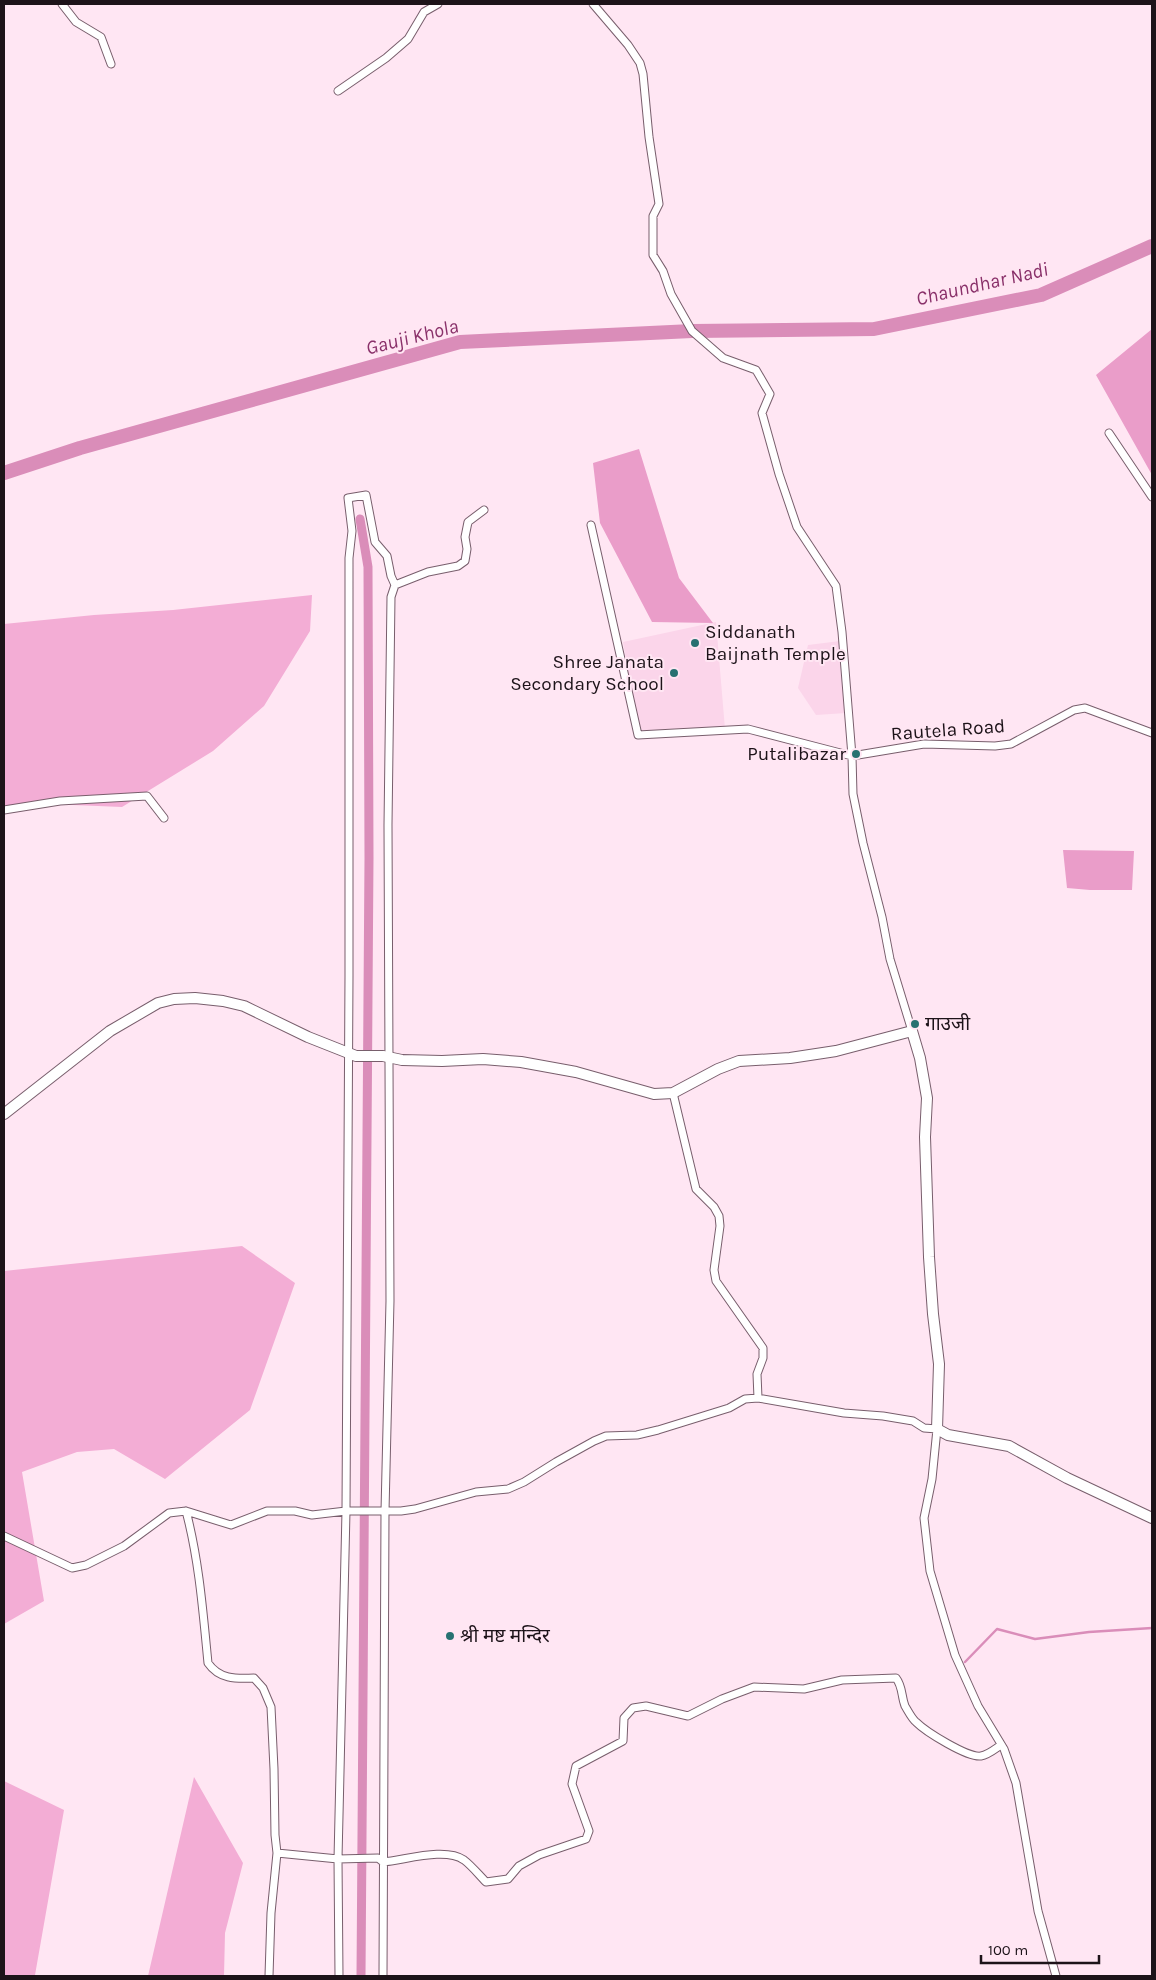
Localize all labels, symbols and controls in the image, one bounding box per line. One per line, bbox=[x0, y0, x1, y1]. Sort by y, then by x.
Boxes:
water label: Chaundhar Nadi bbox=[914, 258, 1050, 310]
water label: Gauji Khola bbox=[363, 314, 461, 360]
place label: Siddanath Baijnath Temple bbox=[705, 621, 846, 665]
marker: Siddanath Baijnath Temple bbox=[689, 637, 701, 649]
place label: Shree Janata Secondary School bbox=[510, 651, 664, 695]
marker: Shree Janata Secondary School bbox=[668, 667, 680, 679]
street label: Rautela Road bbox=[890, 715, 1006, 745]
place label: Putalibazar bbox=[747, 743, 846, 765]
marker: Putalibazar bbox=[850, 748, 862, 760]
place label: गाउजी bbox=[925, 1013, 971, 1035]
marker: गाउजी bbox=[909, 1018, 921, 1030]
place label: श्री मष्ट मन्दिर bbox=[460, 1625, 551, 1647]
marker: श्री मष्ट मन्दिर bbox=[444, 1630, 456, 1642]
scale bar bbox=[981, 1932, 1098, 1964]
text: 100 m bbox=[988, 1941, 1028, 1959]

